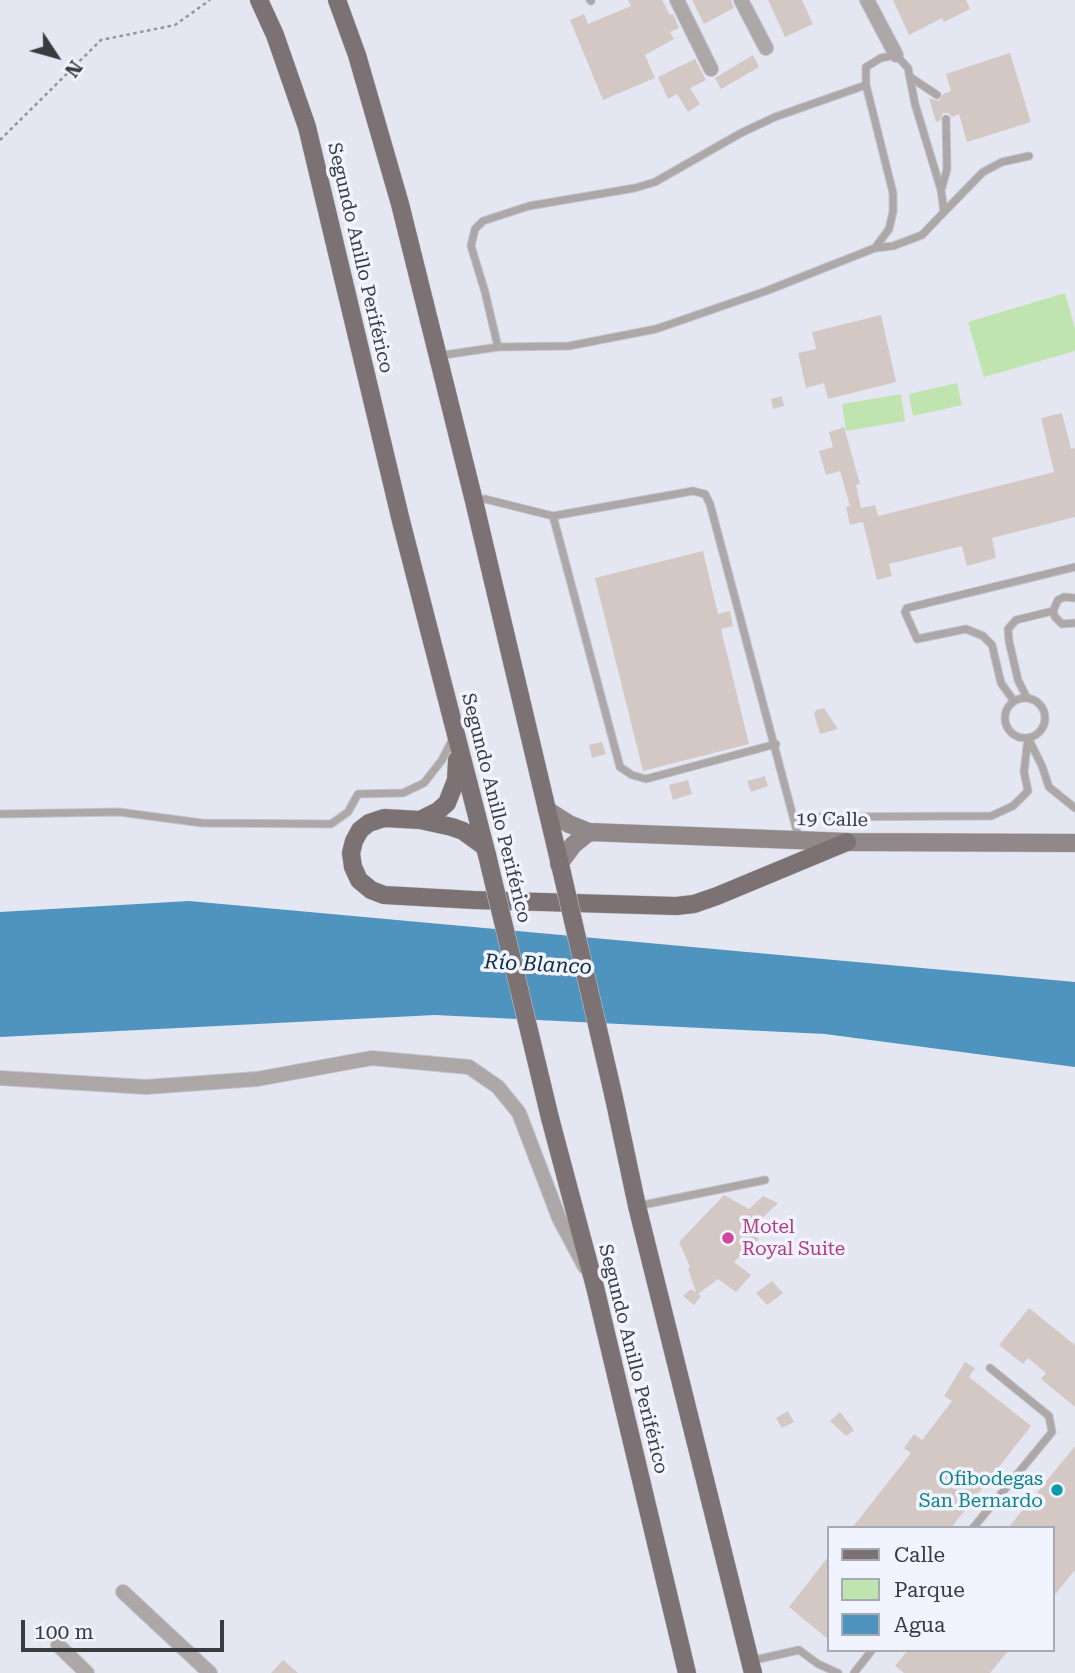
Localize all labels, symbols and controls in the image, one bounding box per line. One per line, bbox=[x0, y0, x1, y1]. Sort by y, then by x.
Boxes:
north arrow bbox=[21, 21, 91, 91]
text: N bbox=[60, 56, 87, 81]
street label: Segundo Anillo Periférico bbox=[322, 141, 398, 375]
street label: Segundo Anillo Periférico bbox=[456, 691, 536, 925]
street label: 19 Calle bbox=[796, 808, 868, 832]
water label: Río Blanco bbox=[484, 950, 592, 980]
place label: Motel Royal Suite bbox=[742, 1216, 845, 1260]
marker: Motel Royal Suite bbox=[720, 1230, 736, 1246]
street label: Segundo Anillo Periférico bbox=[593, 1242, 673, 1476]
place label: Ofibodegas San Bernardo bbox=[919, 1468, 1043, 1512]
marker: Ofibodegas San Bernardo bbox=[1049, 1482, 1065, 1498]
legend bbox=[827, 1526, 1054, 1652]
text: Calle bbox=[894, 1543, 945, 1567]
text: Parque bbox=[894, 1578, 965, 1602]
scale bar bbox=[24, 1606, 228, 1650]
text: Agua bbox=[894, 1613, 945, 1637]
text: 100 m bbox=[34, 1620, 94, 1644]

